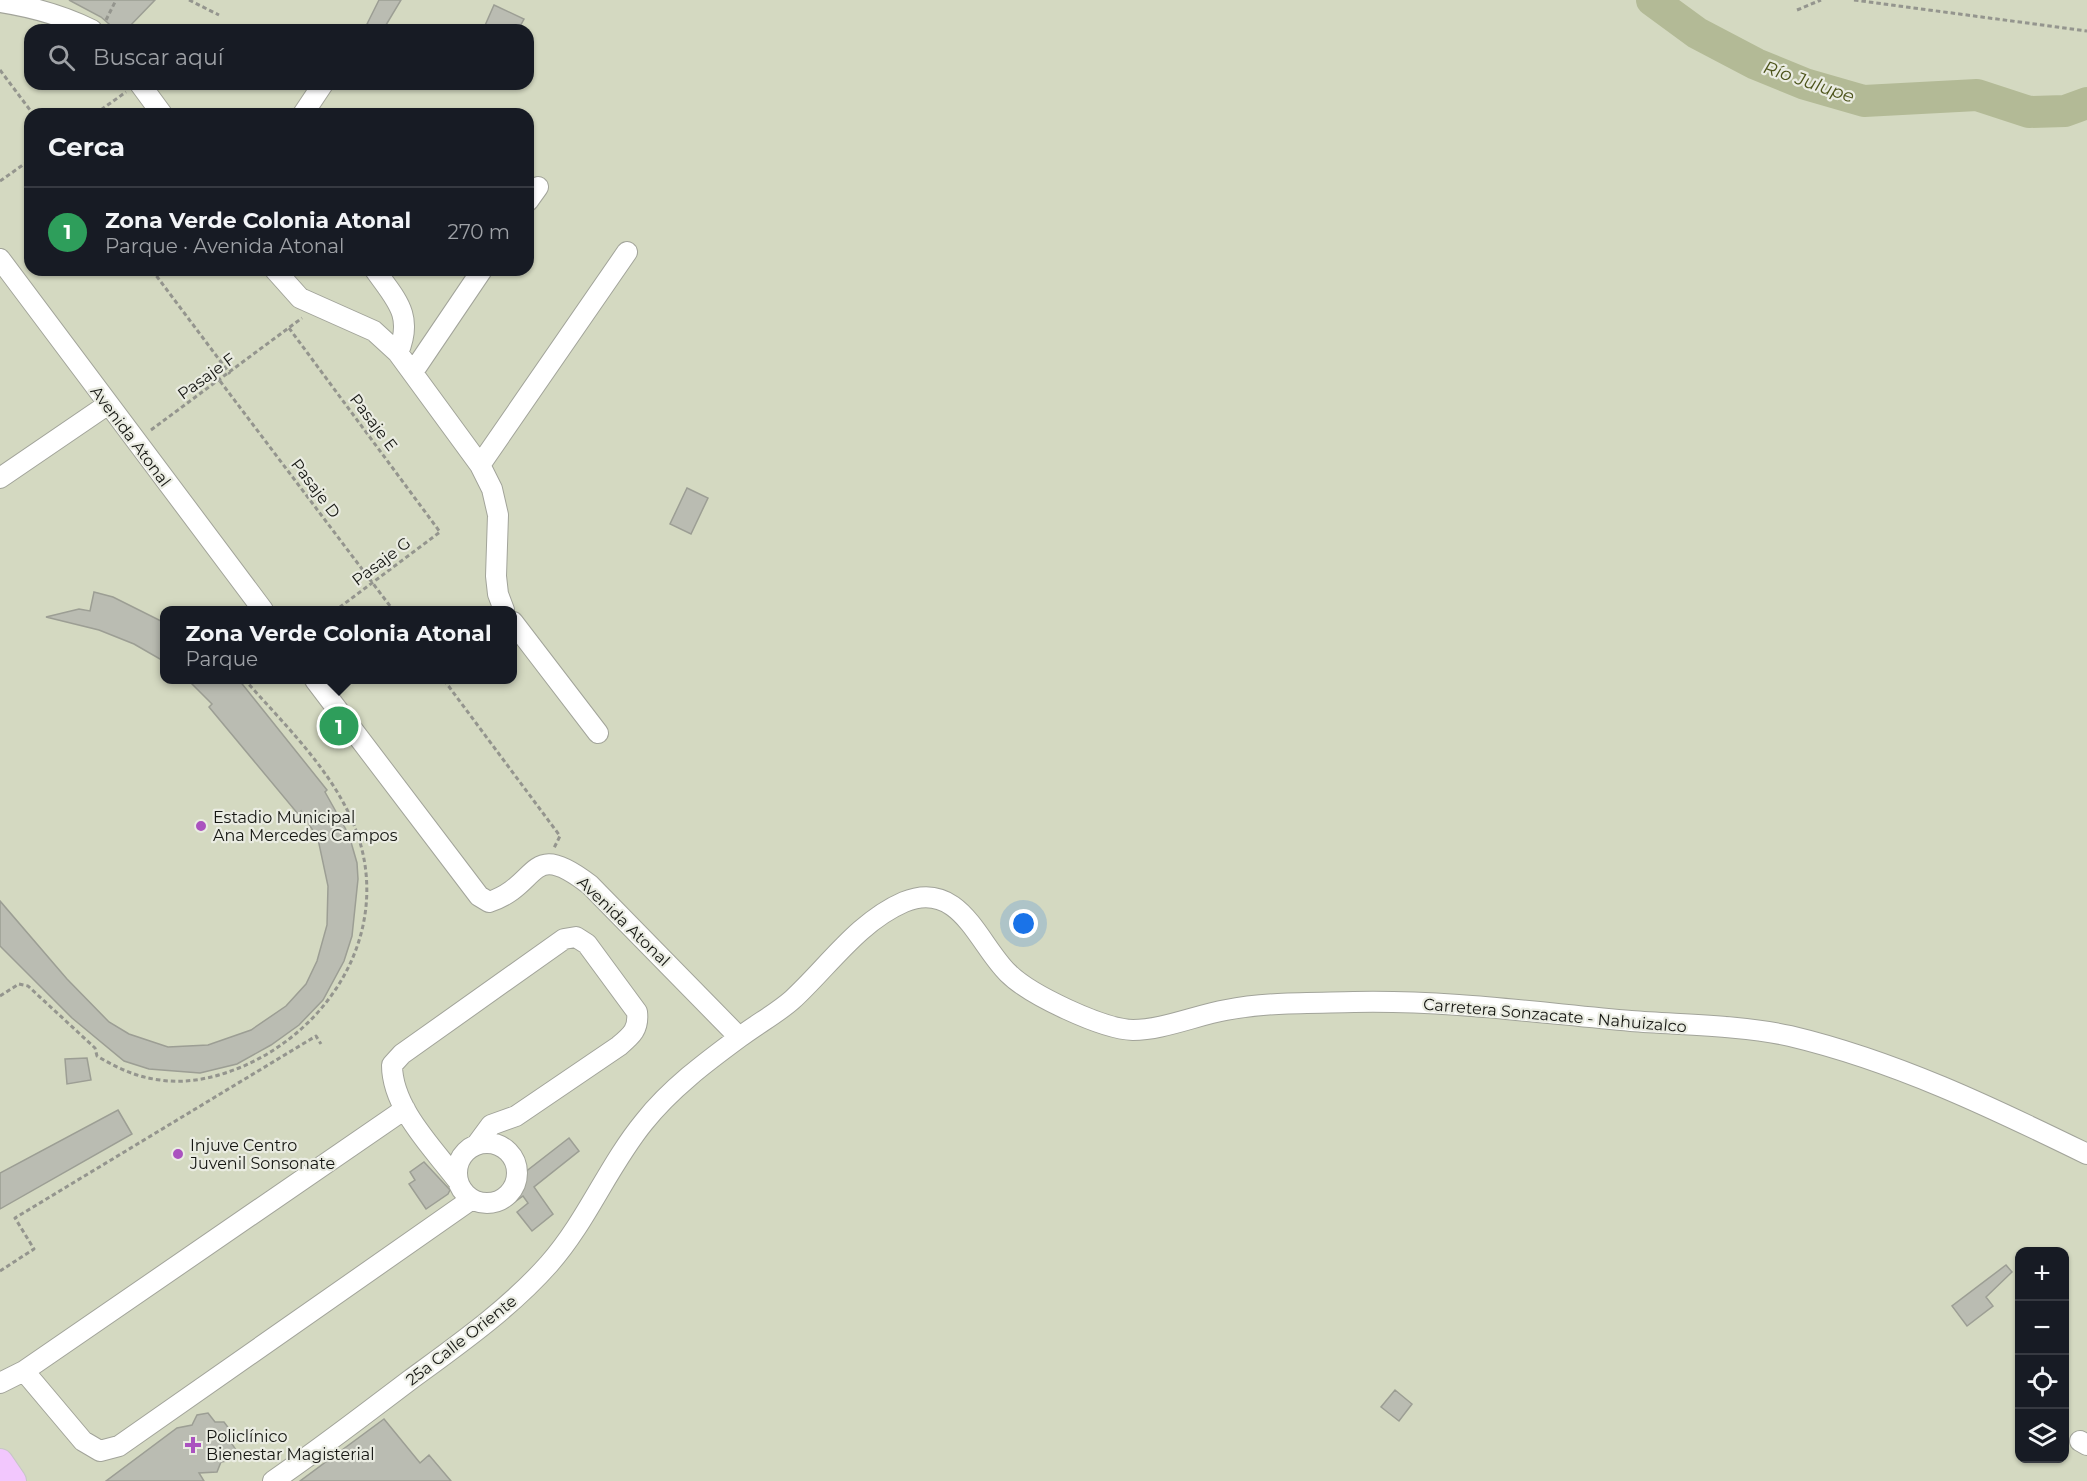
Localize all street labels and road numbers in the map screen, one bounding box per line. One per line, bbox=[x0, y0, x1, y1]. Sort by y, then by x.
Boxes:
street label: Pasaje F bbox=[174, 349, 239, 404]
street label: Avenida Atonal bbox=[87, 382, 175, 490]
street label: Pasaje E bbox=[346, 390, 401, 455]
street label: Pasaje D bbox=[287, 455, 344, 522]
street label: Pasaje G bbox=[348, 533, 414, 590]
street label: Avenida Atonal bbox=[574, 873, 674, 970]
street label: Carretera Sonzacate - Nahuizalco bbox=[1422, 995, 1687, 1036]
street label: 25a Calle Oriente bbox=[402, 1291, 520, 1390]

